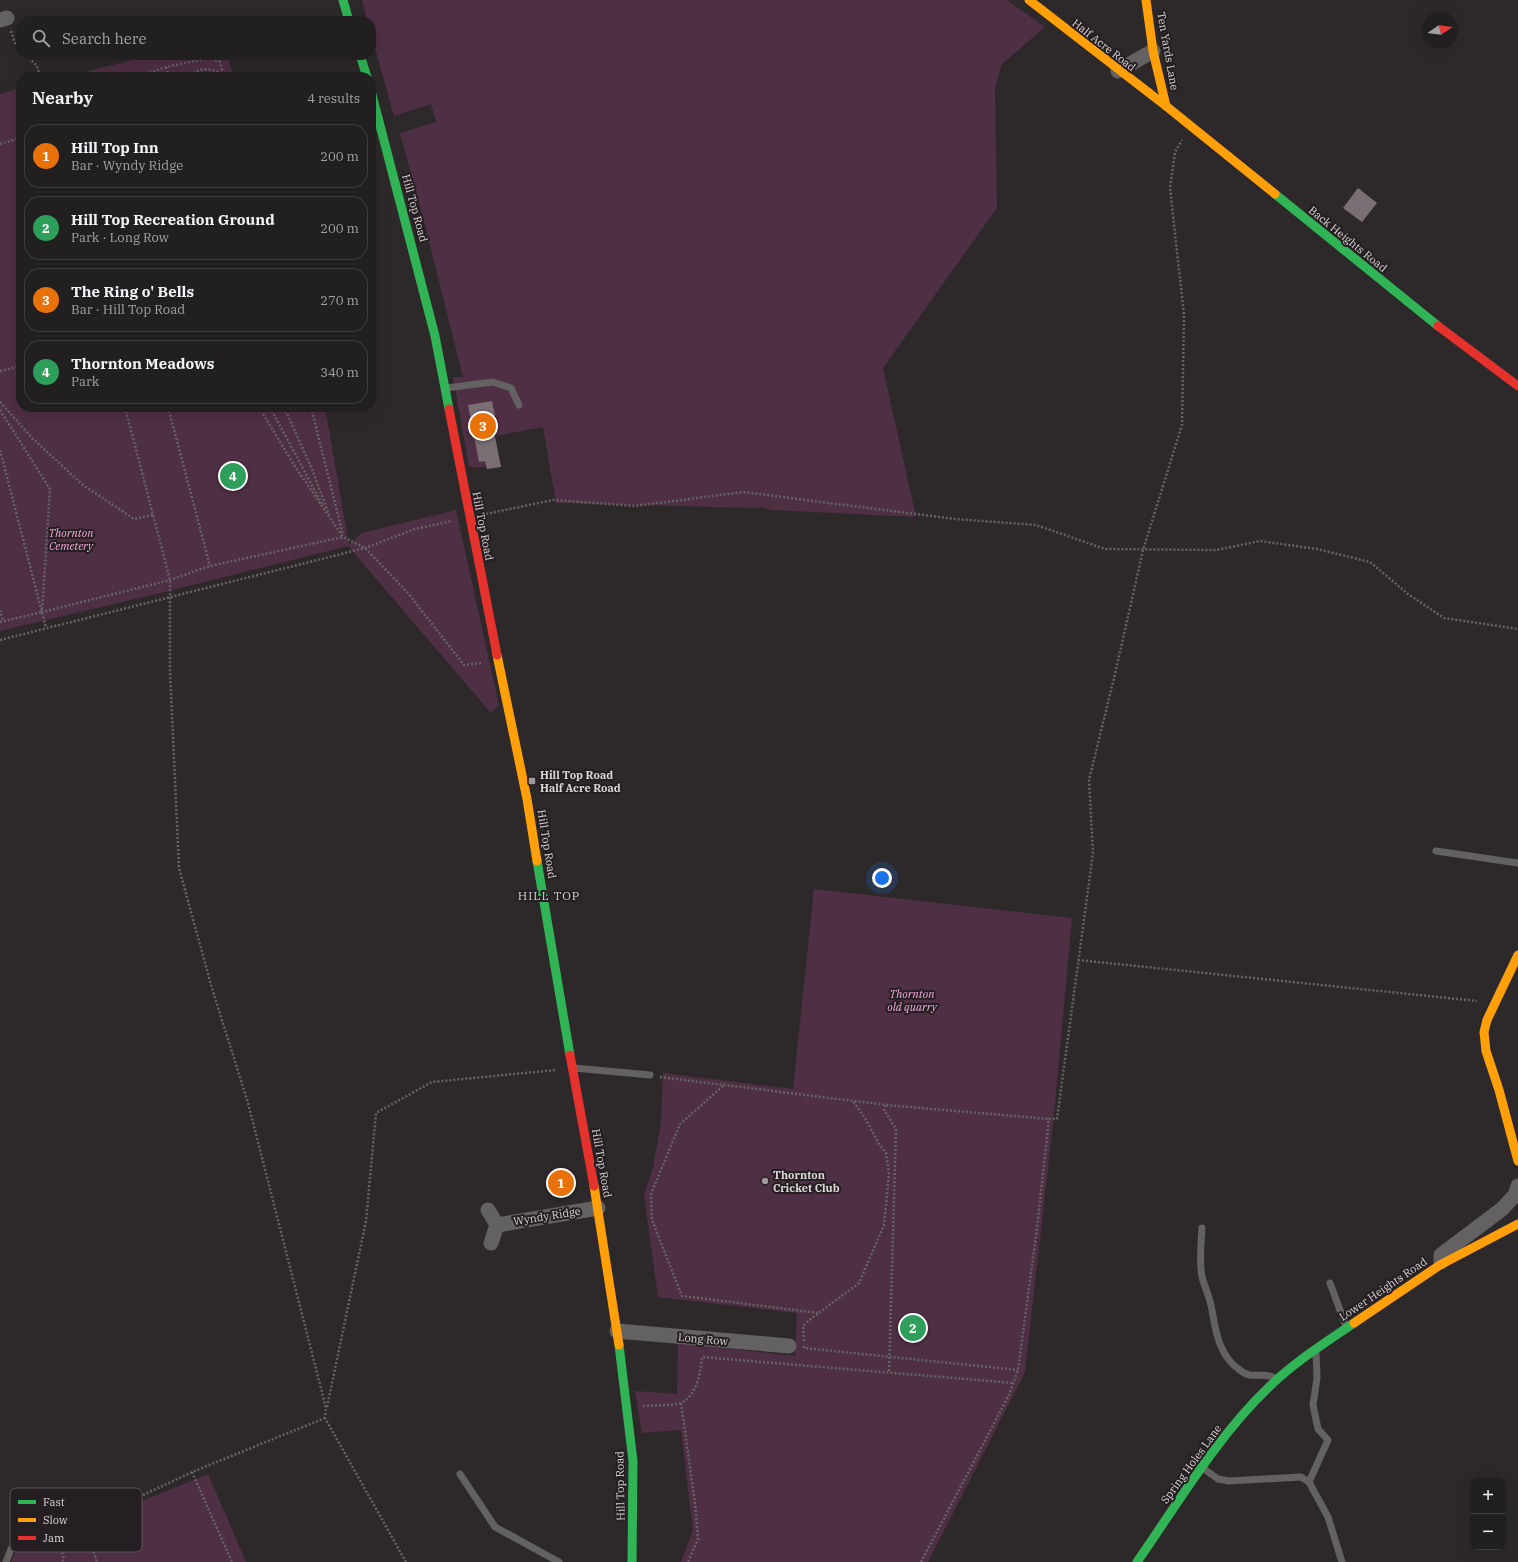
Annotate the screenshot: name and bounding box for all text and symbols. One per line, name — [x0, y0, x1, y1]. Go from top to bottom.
street label: Ten Yards Lane — [1154, 11, 1182, 91]
north arrow — [1422, 12, 1458, 48]
search box — [16, 16, 376, 60]
street label: Half Acre Road — [1069, 16, 1139, 74]
icon: search — [30, 27, 52, 49]
text: Search here — [62, 29, 147, 48]
text: Nearby — [32, 87, 93, 109]
text: 4 results — [307, 90, 360, 107]
text: Hill Top Inn — [71, 138, 159, 157]
text: 1 — [42, 148, 50, 165]
text: 200 m — [320, 148, 359, 165]
text: Bar · Wyndy Ridge — [71, 157, 183, 174]
street label: Hill Top Road — [399, 173, 431, 244]
street label: Back Heights Road — [1306, 203, 1390, 275]
text: Hill Top Recreation Ground — [71, 210, 275, 229]
text: 2 — [42, 220, 50, 237]
text: 200 m — [320, 220, 359, 237]
text: Park · Long Row — [71, 229, 169, 246]
text: The Ring o' Bells — [71, 282, 194, 301]
text: 3 — [42, 292, 50, 309]
text: 270 m — [320, 292, 359, 309]
text: Bar · Hill Top Road — [71, 301, 185, 318]
text: Thornton Meadows — [71, 354, 214, 373]
text: 4 — [42, 364, 50, 381]
text: 340 m — [320, 364, 359, 381]
text: Park — [71, 373, 99, 390]
pin: 3 — [470, 411, 496, 441]
pin: 4 — [220, 461, 246, 491]
street label: Hill Top Road — [469, 490, 497, 562]
park label: Thornton Cemetery — [49, 526, 94, 553]
place label: Hill Top Road Half Acre Road — [540, 768, 621, 795]
marker: Hill Top Road Half Acre Road — [527, 776, 537, 786]
street label: Hill Top Road — [535, 808, 559, 880]
your location — [872, 868, 892, 888]
district label: HILL TOP — [518, 888, 580, 903]
park label: Thornton old quarry — [887, 987, 938, 1014]
street label: Hill Top Road — [589, 1127, 615, 1199]
pin: 1 — [548, 1168, 574, 1198]
place label: Thornton Cricket Club — [773, 1168, 840, 1195]
marker: Thornton Cricket Club — [760, 1176, 770, 1186]
street label: Wyndy Ridge — [512, 1204, 582, 1228]
street label: Lower Heights Road — [1336, 1254, 1430, 1324]
pin: 2 — [900, 1313, 926, 1343]
street label: Long Row — [677, 1330, 729, 1348]
street label: Spring Holes Lane — [1158, 1422, 1224, 1506]
street label: Hill Top Road — [612, 1451, 628, 1521]
map controls — [1470, 1478, 1506, 1550]
button: + — [1470, 1478, 1506, 1514]
legend — [10, 1488, 142, 1552]
text: Fast — [43, 1495, 65, 1509]
text: Slow — [43, 1513, 68, 1527]
button: − — [1470, 1514, 1506, 1550]
text: Jam — [43, 1531, 65, 1545]

